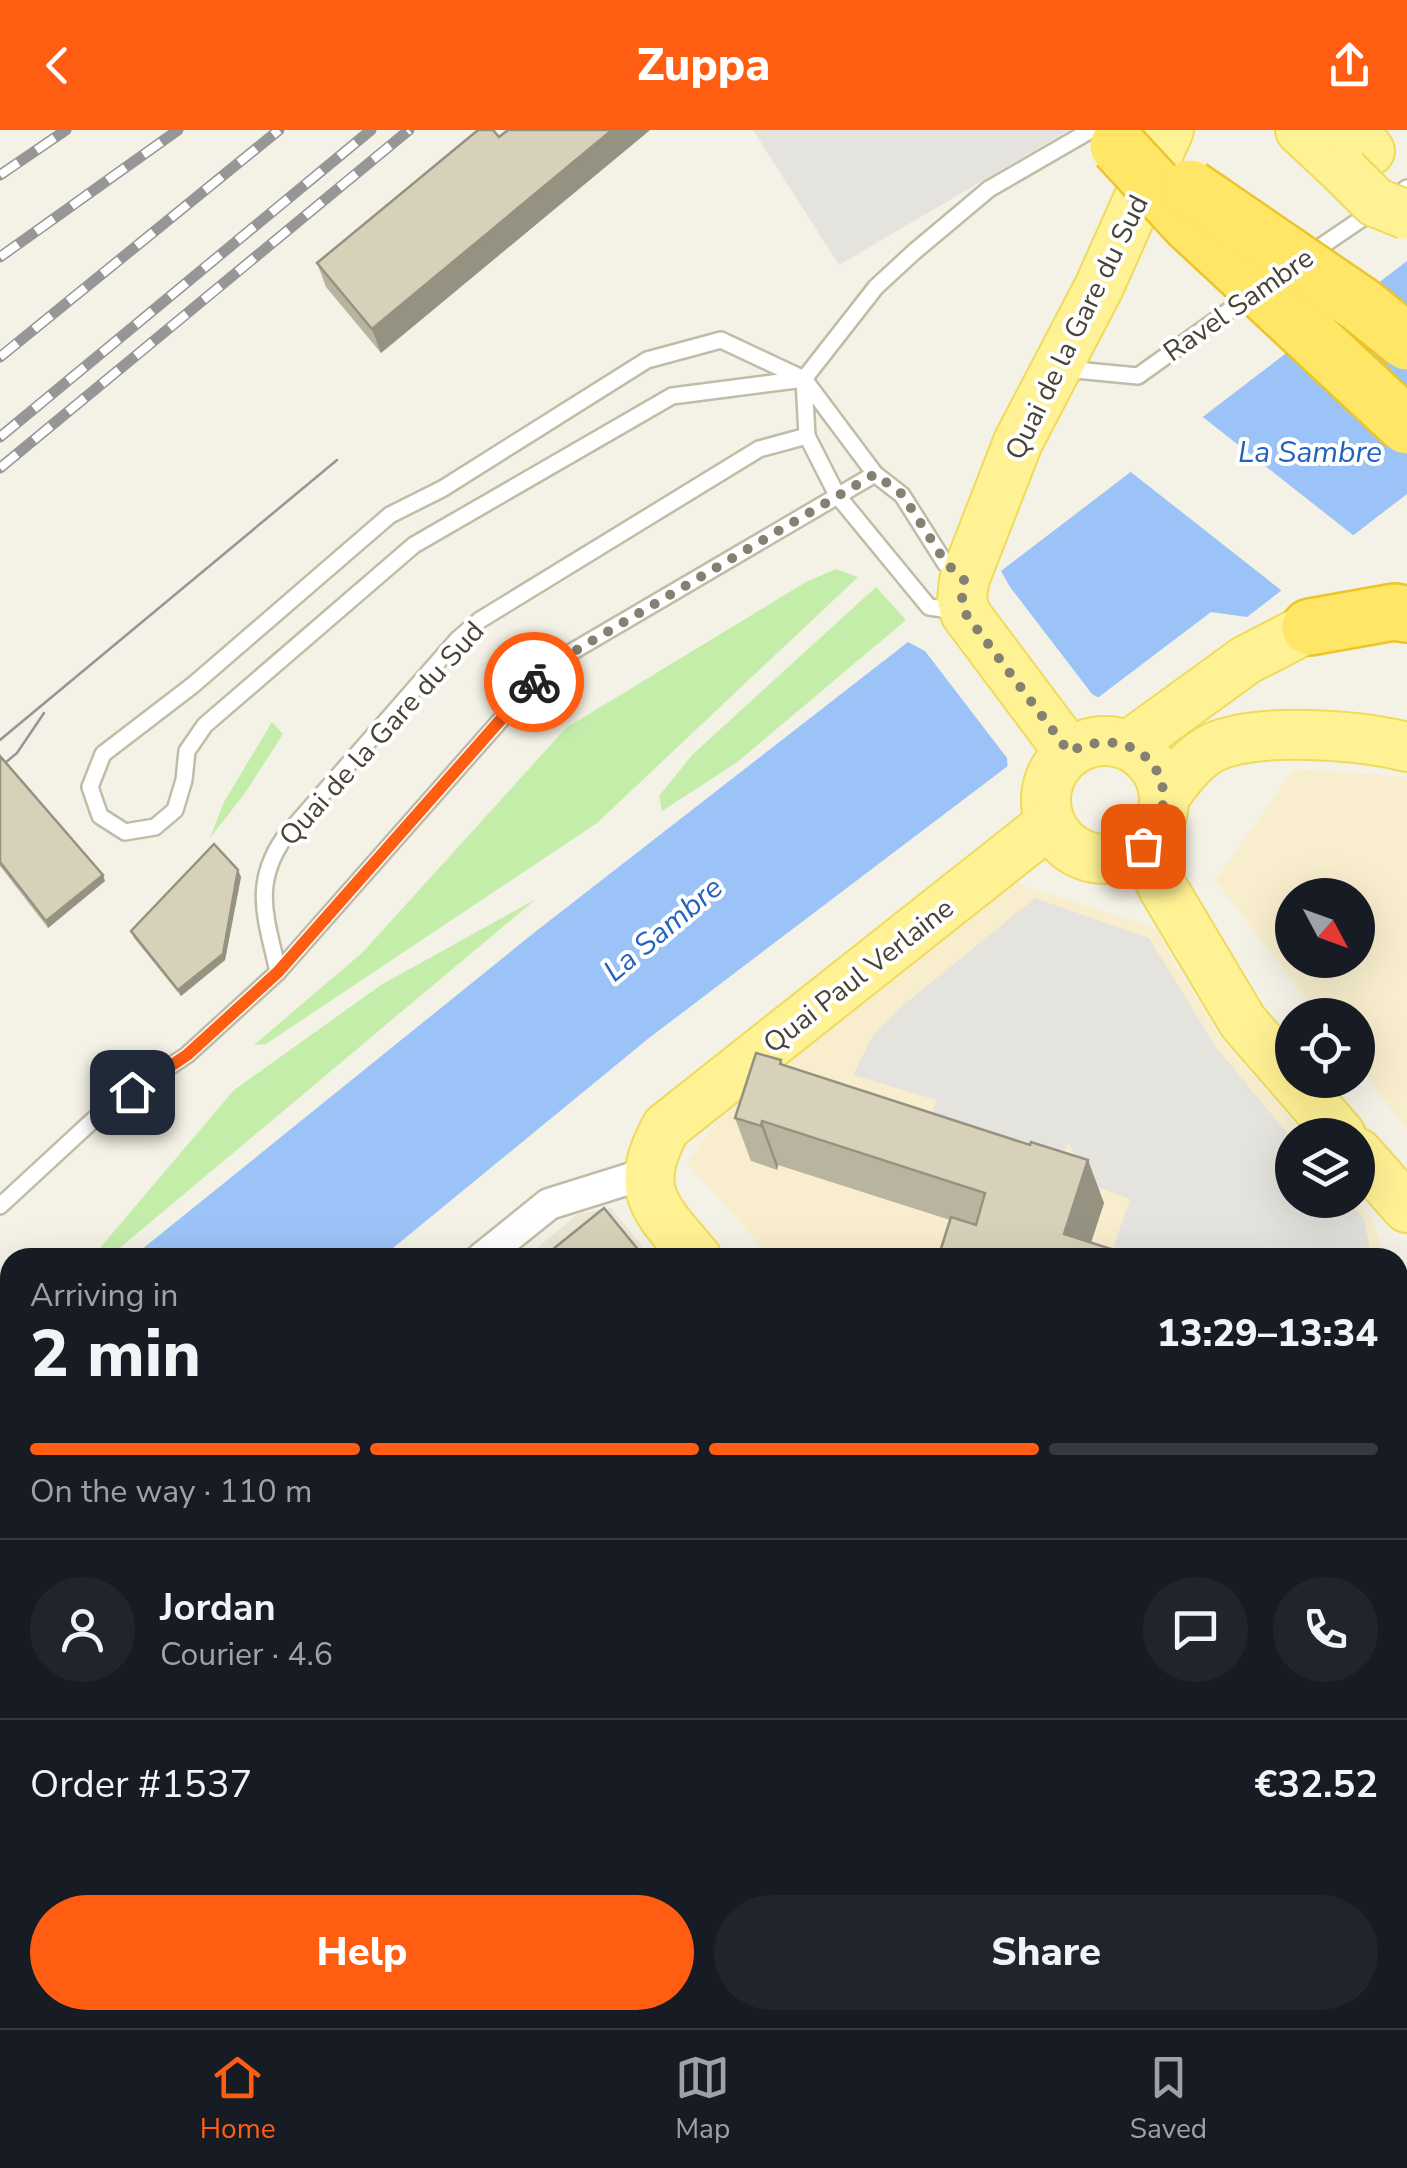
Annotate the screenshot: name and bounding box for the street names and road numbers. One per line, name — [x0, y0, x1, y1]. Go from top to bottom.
street label: Quai de la Gare du Sud — [996, 189, 1158, 466]
street label: Ravel Sambre — [1156, 239, 1321, 371]
street label: Quai de la Gare du Sud — [271, 613, 493, 854]
street label: Quai Paul Verlaine — [756, 889, 962, 1062]

